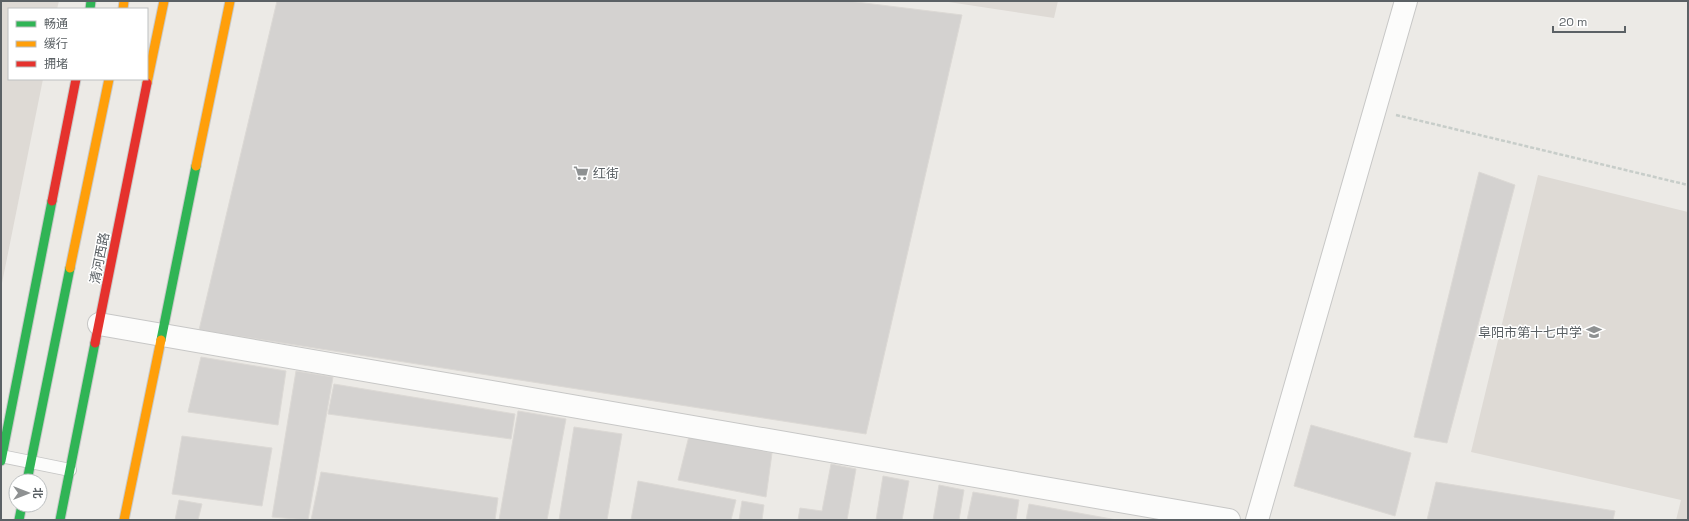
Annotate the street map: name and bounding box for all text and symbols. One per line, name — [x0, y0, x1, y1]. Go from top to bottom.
legend — [8, 8, 148, 80]
scale bar — [1553, 8, 1625, 34]
text: 20 m — [1559, 14, 1587, 30]
text: 畅通 — [44, 16, 68, 32]
text: 缓行 — [44, 36, 68, 52]
text: 拥堵 — [44, 56, 68, 72]
supermarket icon: 红街 — [572, 164, 590, 182]
place label: 红街 — [593, 165, 619, 182]
street label: 清河西路 — [86, 231, 113, 285]
school or university icon: 阜阳市第十七中学 — [1585, 323, 1603, 341]
place label: 阜阳市第十七中学 — [1478, 324, 1582, 341]
north arrow — [8, 473, 48, 513]
text: 北 — [31, 488, 45, 499]

